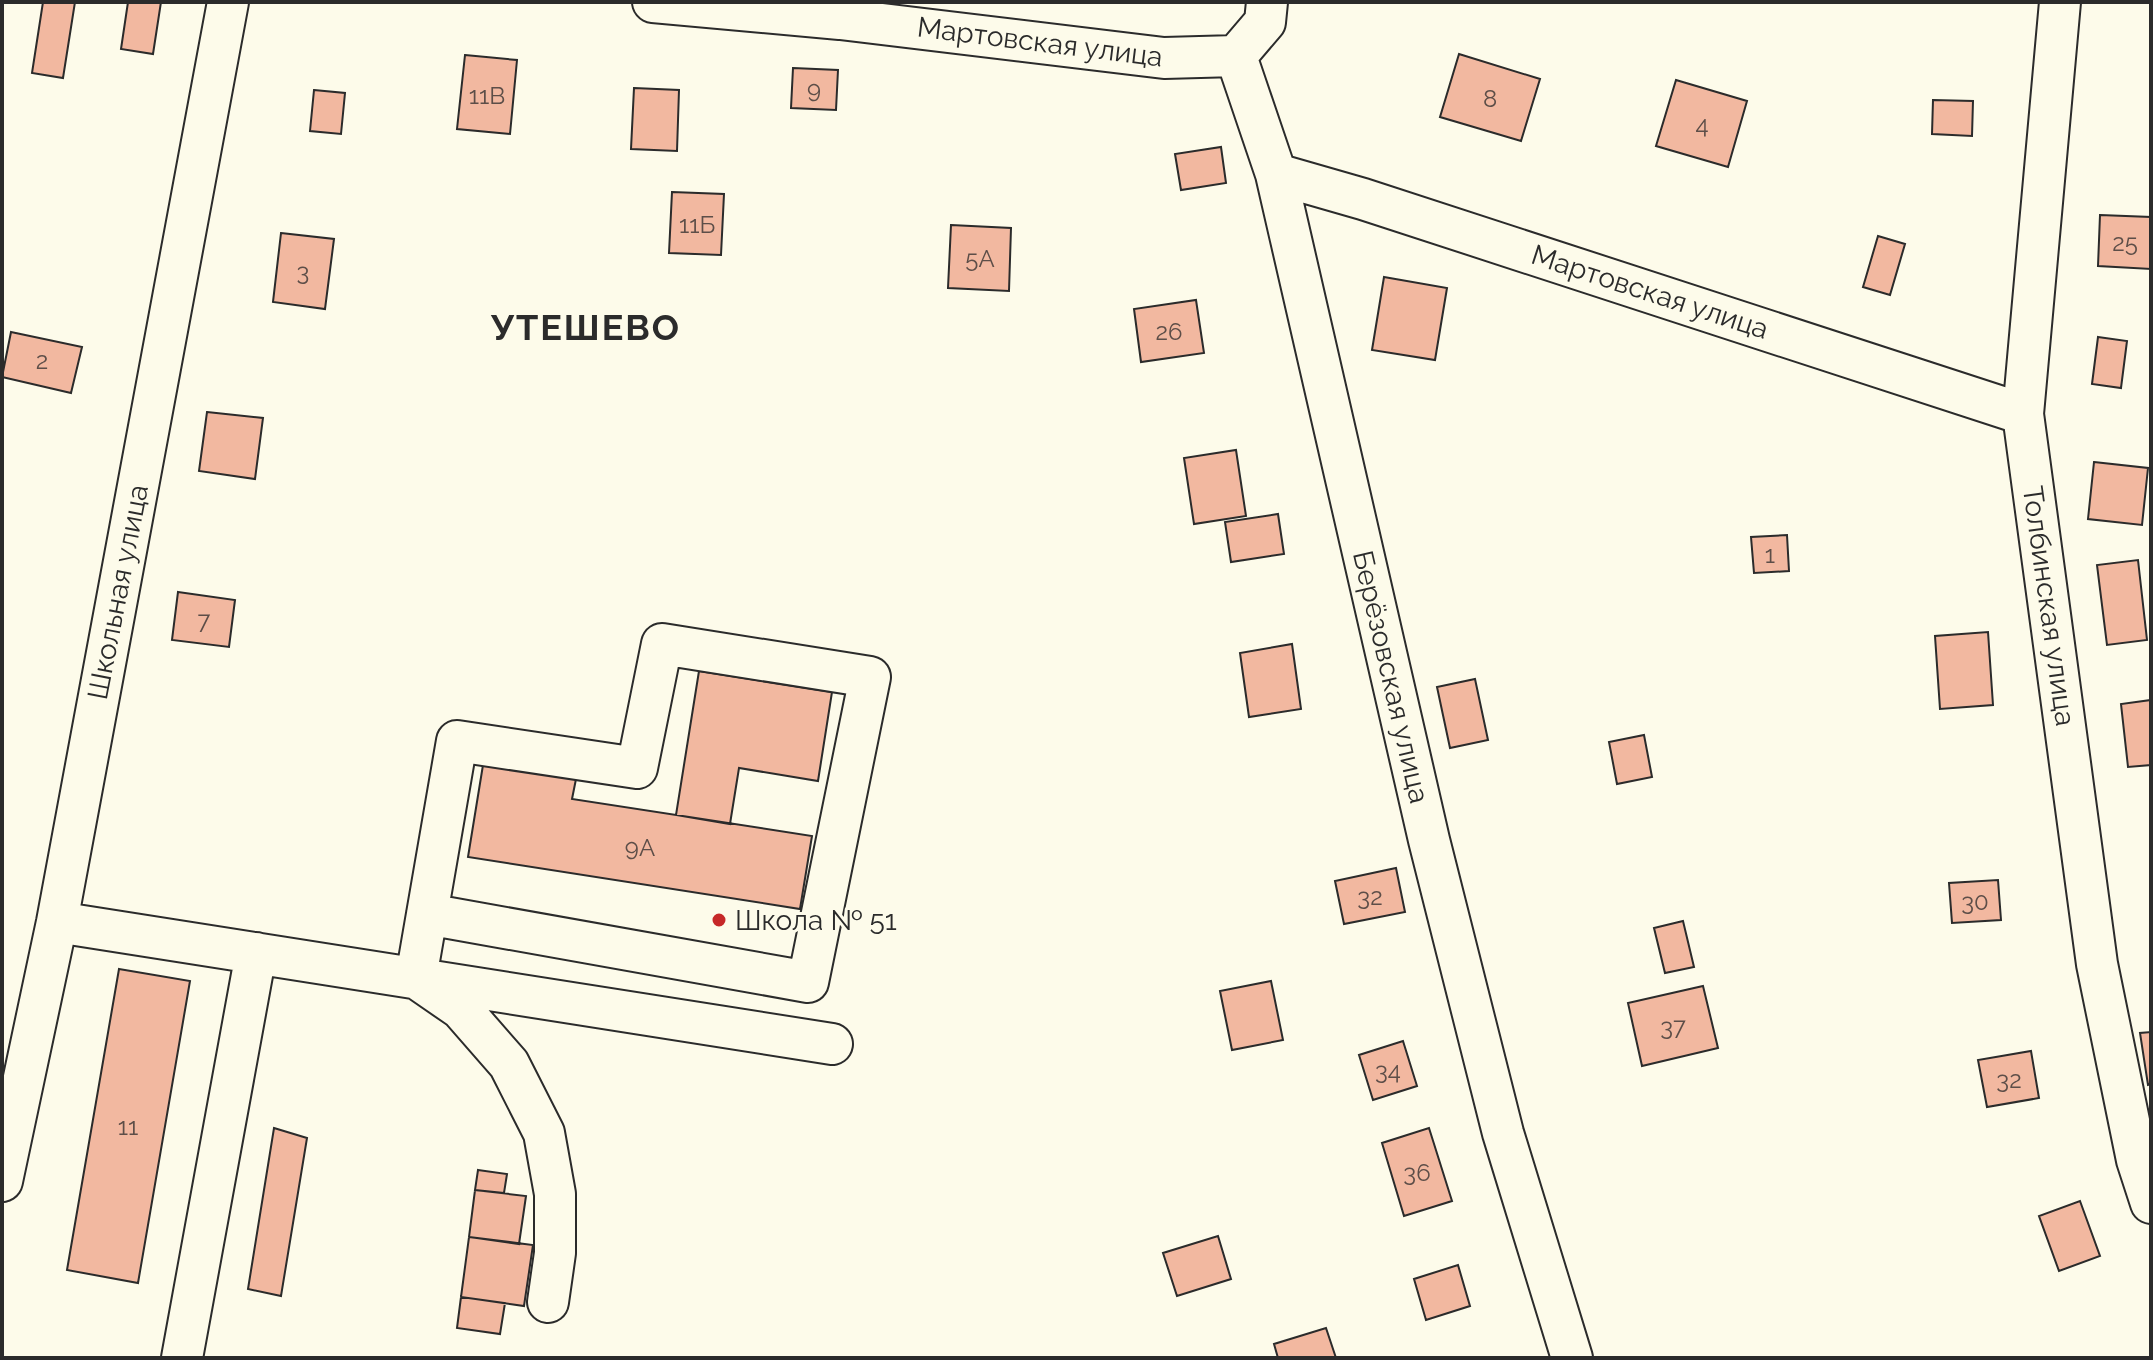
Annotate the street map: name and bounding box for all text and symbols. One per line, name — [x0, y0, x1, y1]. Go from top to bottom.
street label: Мартовская улица — [915, 11, 1165, 73]
house number: 9 — [807, 75, 821, 104]
house number: 11В — [469, 81, 505, 110]
house number: 8 — [1483, 84, 1497, 113]
house number: 4 — [1695, 110, 1709, 139]
house number: 11Б — [679, 210, 715, 239]
house number: 25 — [2112, 228, 2138, 257]
street label: Мартовская улица — [1527, 238, 1773, 346]
house number: 5А — [965, 244, 995, 273]
house number: 3 — [297, 257, 309, 286]
district label: УТЕШЕВО — [490, 306, 681, 348]
house number: 26 — [1156, 317, 1182, 346]
house number: 2 — [36, 346, 48, 375]
street label: Школьная улица — [81, 482, 155, 702]
street label: Толбинская улица — [2016, 484, 2082, 728]
house number: 1 — [1765, 540, 1775, 569]
street label: Берёзовская улица — [1346, 548, 1436, 806]
house number: 7 — [198, 606, 211, 635]
house number: 9А — [625, 833, 655, 862]
house number: 32 — [1357, 882, 1383, 911]
house number: 30 — [1961, 887, 1989, 916]
place label: Школа № 51 — [735, 904, 897, 937]
marker: Школа № 51 — [710, 911, 728, 929]
house number: 37 — [1660, 1012, 1686, 1041]
house number: 34 — [1375, 1056, 1401, 1085]
house number: 32 — [1996, 1065, 2022, 1094]
house number: 11 — [118, 1112, 138, 1141]
house number: 36 — [1403, 1158, 1431, 1187]

